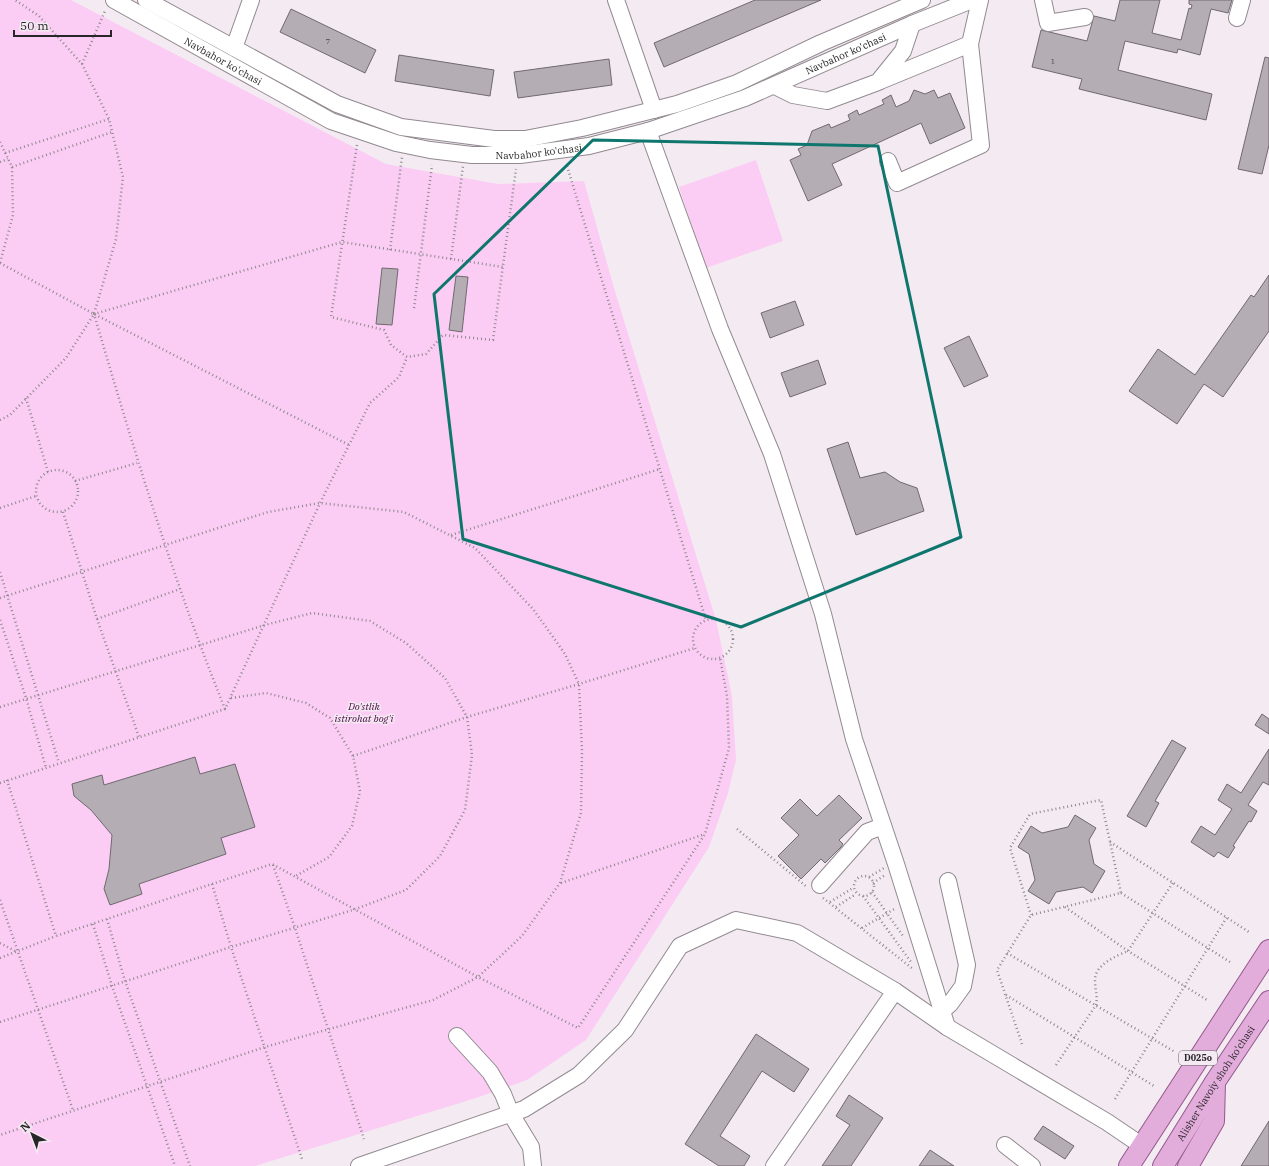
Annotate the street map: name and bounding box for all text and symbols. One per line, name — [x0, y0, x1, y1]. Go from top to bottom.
scale bar — [14, 12, 111, 38]
text: 50 m — [20, 18, 49, 33]
street label: Navbahor ko'chasi — [803, 30, 888, 77]
street label: Navbahor ko'chasi — [182, 34, 264, 88]
house number: 7 — [326, 36, 331, 46]
house number: 1 — [1051, 56, 1056, 66]
street label: Navbahor ko'chasi — [495, 141, 583, 162]
park label: Do'stlik istirohat bog'i — [335, 700, 393, 725]
street label: Alisher Navoiy shoh ko'chasi — [1174, 1023, 1258, 1144]
road number: D025o — [1179, 1051, 1217, 1065]
north arrow — [12, 1114, 52, 1154]
text: N — [17, 1118, 33, 1135]

